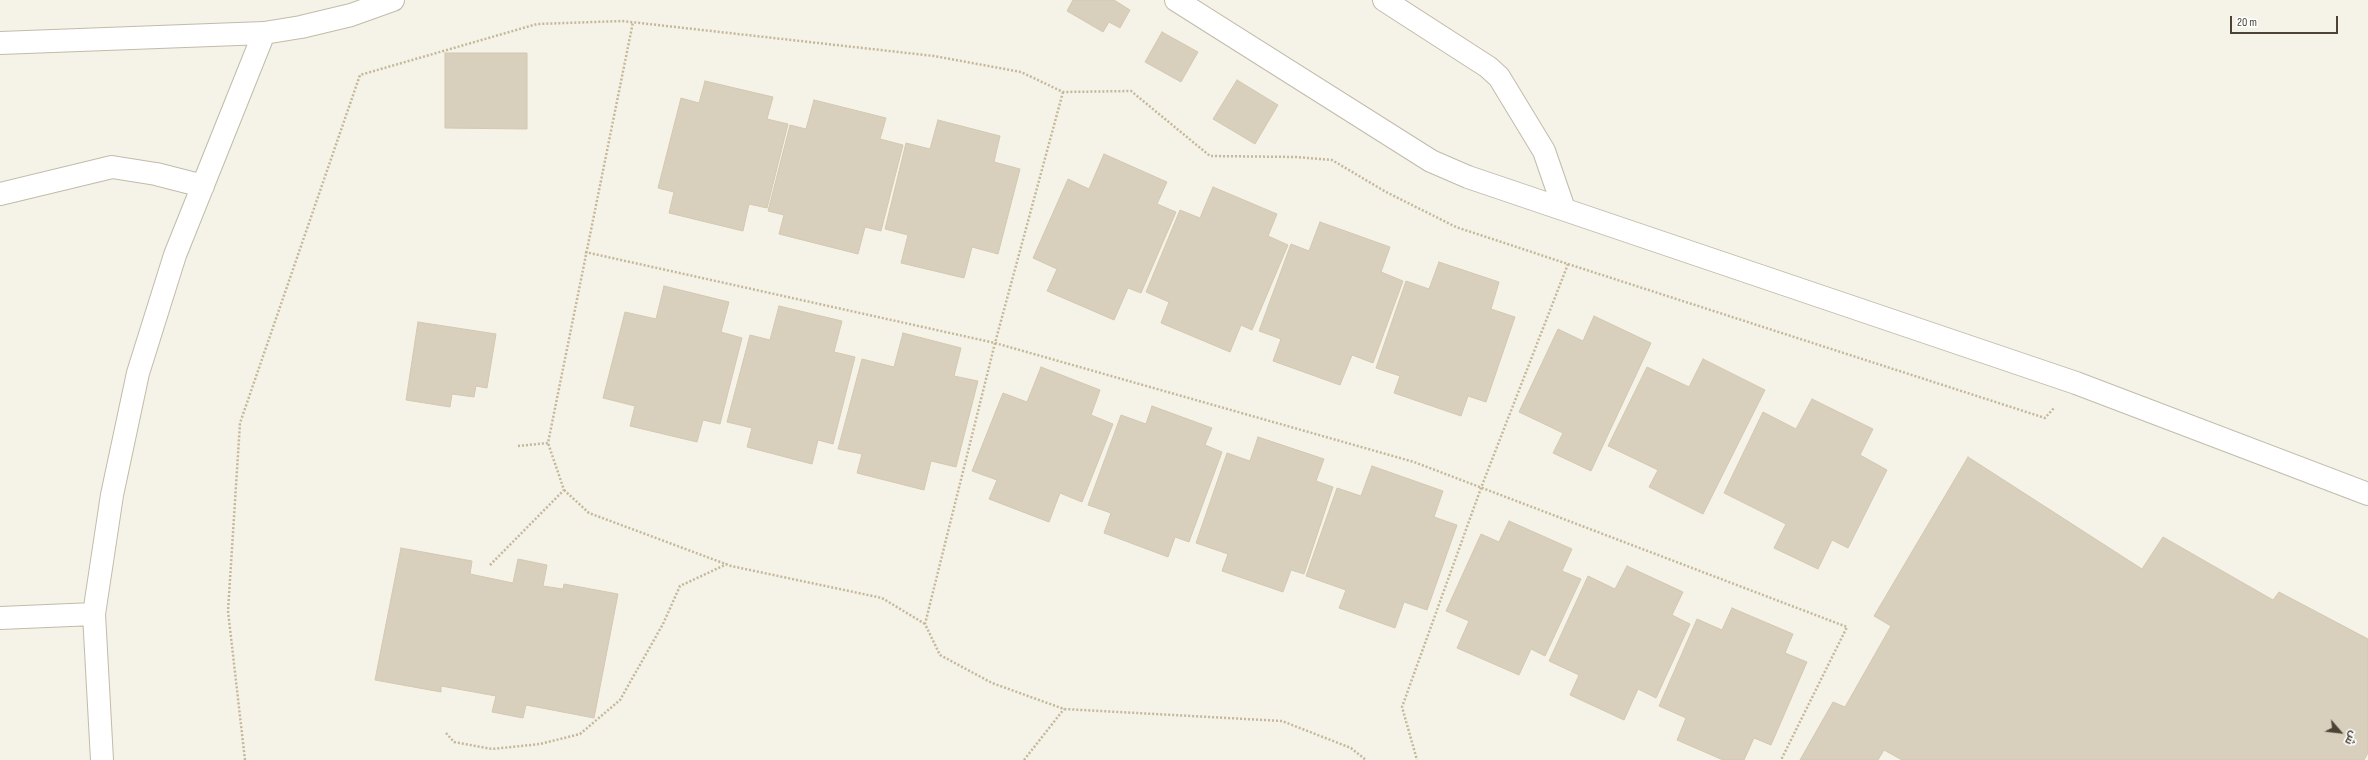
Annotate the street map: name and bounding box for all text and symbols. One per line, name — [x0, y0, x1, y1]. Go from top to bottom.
scale bar — [2232, 8, 2340, 34]
text: 20 m — [2237, 15, 2257, 30]
north arrow — [2320, 712, 2360, 752]
text: ش — [2342, 729, 2360, 747]

